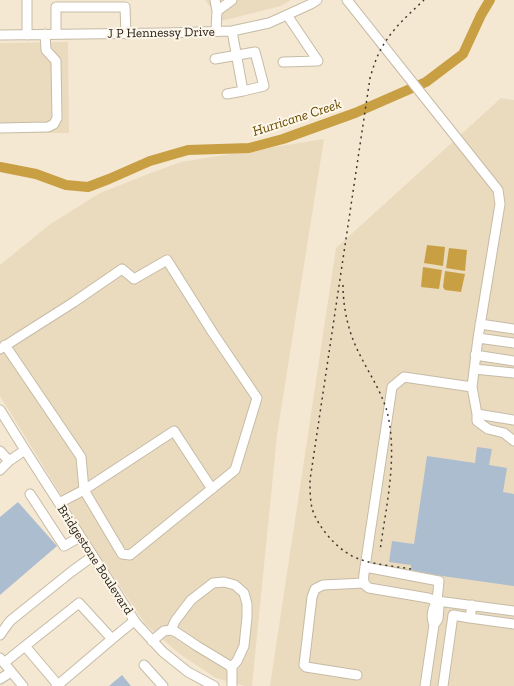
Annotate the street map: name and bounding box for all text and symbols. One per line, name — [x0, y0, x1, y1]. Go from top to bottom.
street label: J P Hennessy Drive — [107, 24, 215, 42]
water label: Hurricane Creek — [251, 96, 343, 140]
street label: Bridgestone Boulevard — [54, 502, 136, 618]

